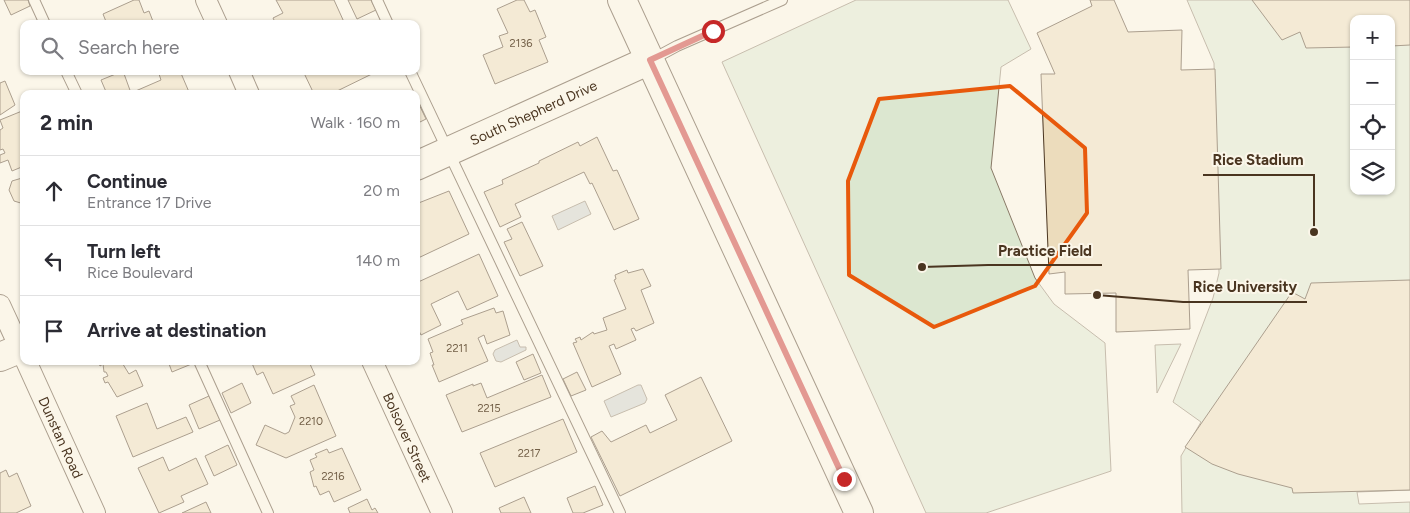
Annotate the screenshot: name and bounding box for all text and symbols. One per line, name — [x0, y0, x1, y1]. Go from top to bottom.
map controls — [1350, 15, 1395, 195]
button: + — [1350, 15, 1395, 60]
search box — [20, 20, 420, 75]
route start — [702, 20, 725, 43]
icon: search — [38, 34, 66, 62]
text: Search here — [78, 36, 180, 59]
house number: 2136 — [510, 37, 532, 50]
button: − — [1350, 60, 1395, 105]
street label: South Shepherd Drive — [467, 76, 600, 149]
button: locate — [1350, 105, 1395, 150]
text: 2 min — [40, 110, 93, 135]
text: Walk · 160 m — [310, 113, 400, 132]
callout: Rice Stadium — [1203, 145, 1314, 175]
button: layers — [1350, 150, 1395, 195]
text: Rice Stadium — [1212, 151, 1304, 169]
text: Continue — [87, 170, 167, 193]
icon: ahead — [40, 177, 68, 205]
text: 20 m — [363, 181, 400, 200]
text: Entrance 17 Drive — [87, 193, 211, 212]
callout: Practice Field — [988, 235, 1102, 265]
text: Turn left — [87, 240, 161, 263]
text: Practice Field — [998, 242, 1092, 260]
icon: left — [40, 247, 68, 275]
text: 140 m — [356, 251, 400, 270]
text: Rice Boulevard — [87, 263, 193, 282]
callout: Rice University — [1183, 272, 1307, 302]
text: Rice University — [1193, 278, 1298, 296]
icon: arrive — [40, 317, 68, 345]
text: Arrive at destination — [87, 319, 266, 342]
house number: 2211 — [446, 342, 468, 355]
street label: Bolsover Street — [379, 390, 435, 485]
street label: Dunstan Road — [35, 394, 87, 481]
house number: 2215 — [477, 402, 501, 415]
house number: 2210 — [299, 415, 323, 428]
house number: 2217 — [518, 447, 540, 460]
route end — [833, 468, 856, 491]
house number: 2216 — [321, 470, 345, 483]

